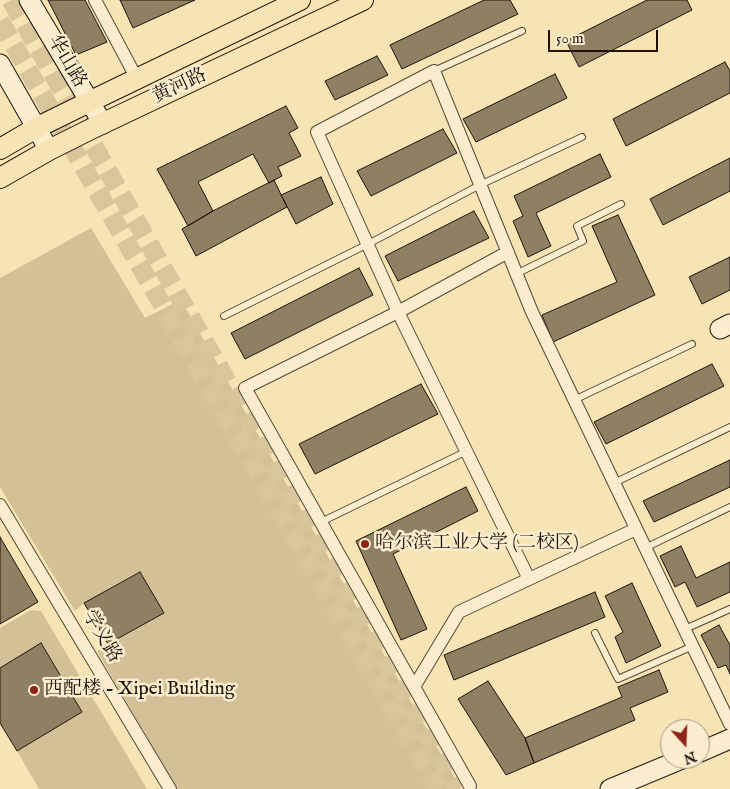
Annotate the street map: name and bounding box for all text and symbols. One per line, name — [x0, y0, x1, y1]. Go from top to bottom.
scale bar — [550, 20, 660, 52]
text: 50 m — [556, 29, 584, 48]
street label: 华山路 — [42, 32, 90, 92]
street label: 黄河路 — [149, 65, 211, 109]
place label: 哈尔滨工业大学 (二校区) — [375, 533, 579, 555]
marker: 哈尔滨工业大学 (二校区) — [359, 538, 371, 550]
street label: 学义路 — [77, 607, 125, 667]
place label: 西配楼 - Xipei Building — [44, 679, 235, 701]
marker: 西配楼 - Xipei Building — [28, 684, 40, 696]
north arrow — [660, 719, 710, 769]
text: N — [681, 747, 699, 768]

